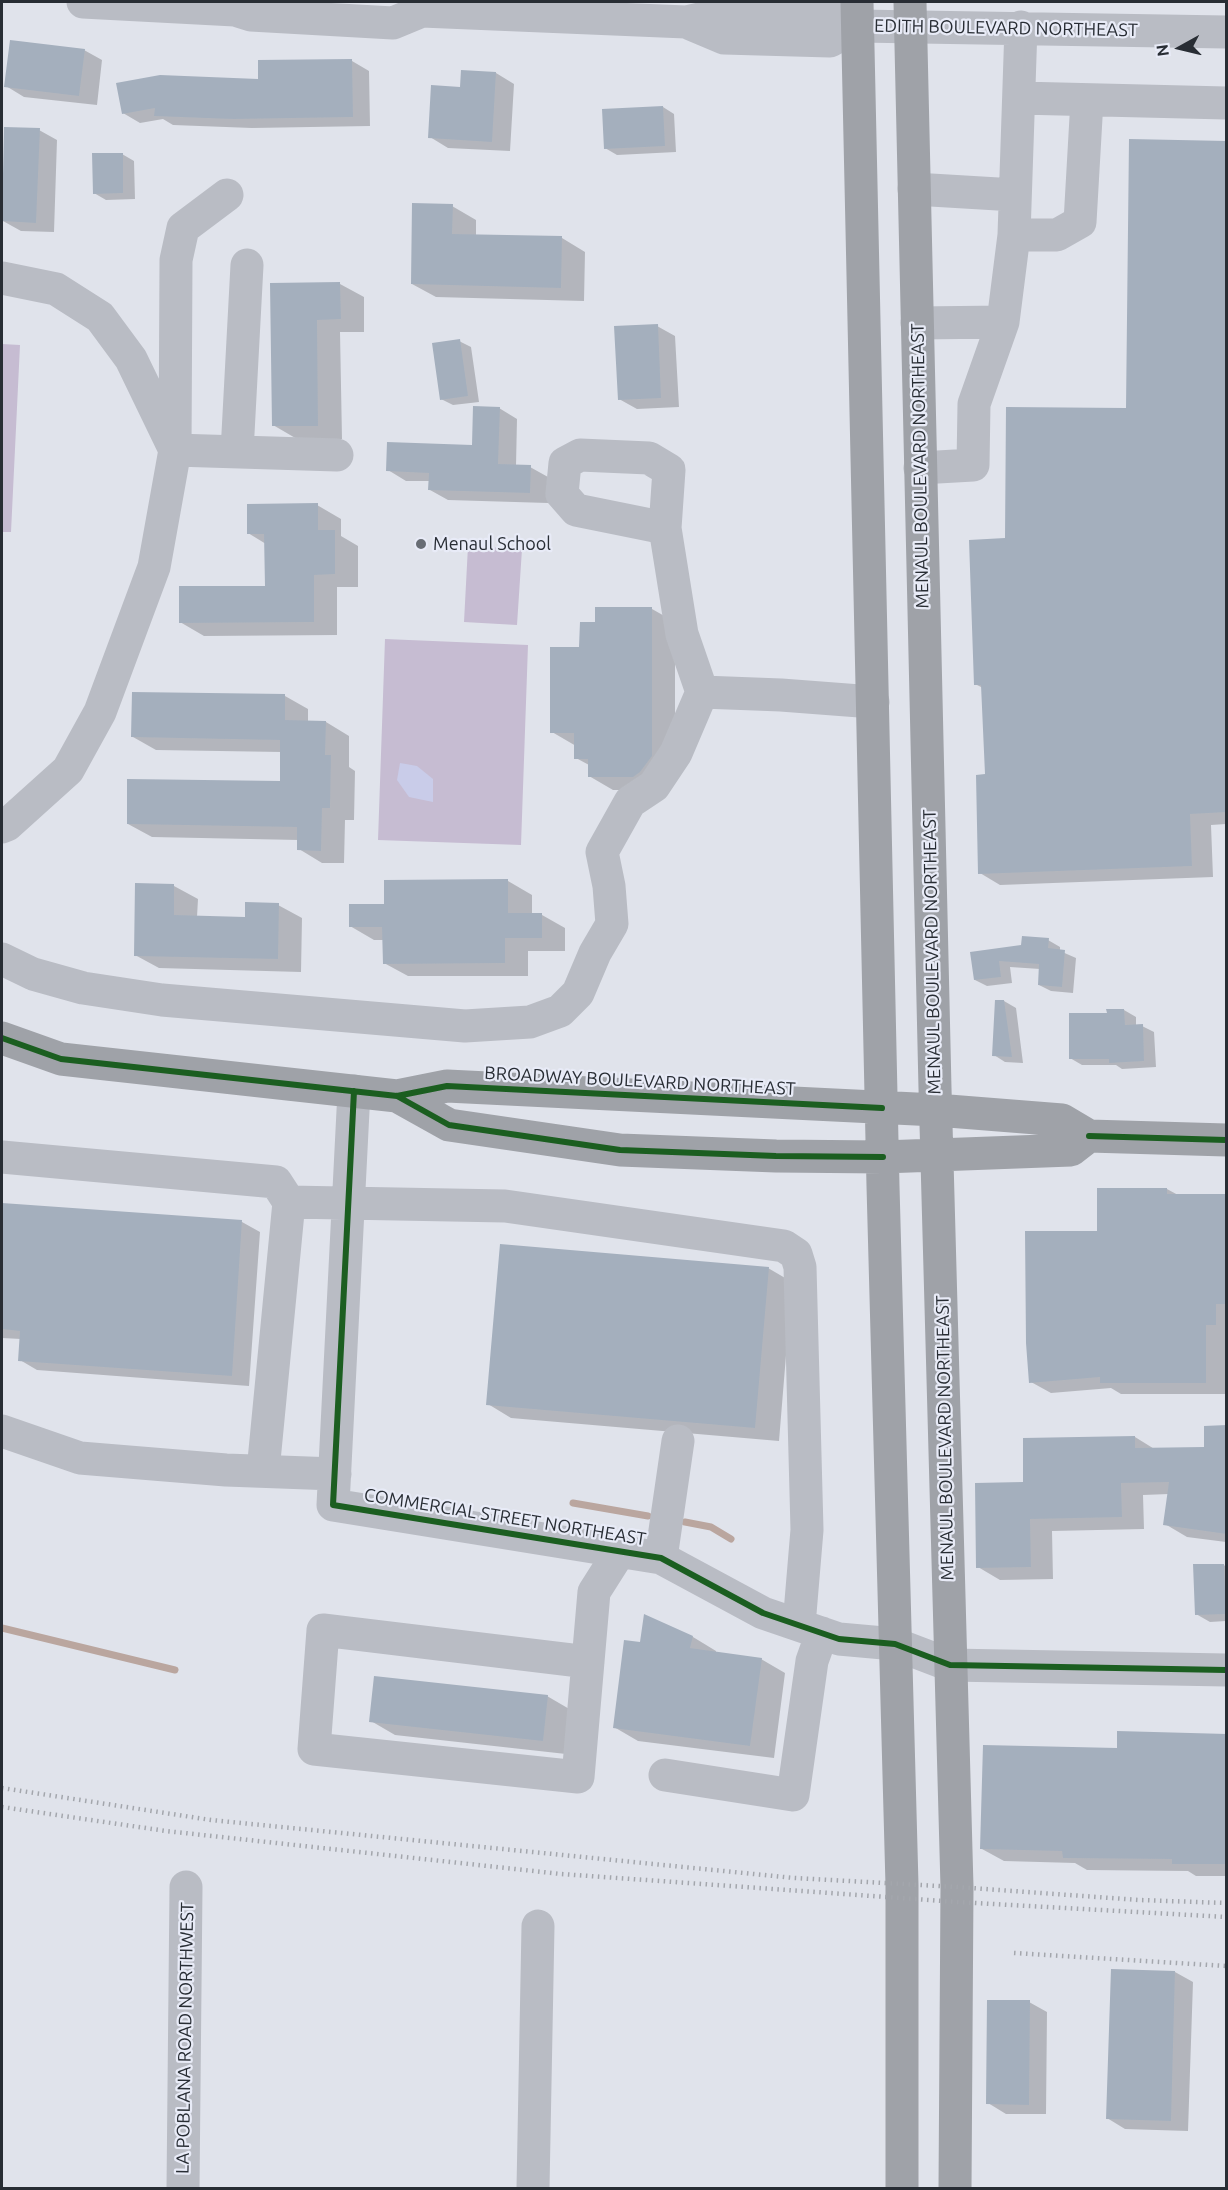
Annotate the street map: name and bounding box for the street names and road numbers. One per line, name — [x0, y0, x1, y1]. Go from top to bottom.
street label: EDITH BOULEVARD NORTHEAST — [874, 15, 1138, 41]
street label: MENAUL BOULEVARD NORTHEAST — [907, 323, 933, 609]
street label: MENAUL BOULEVARD NORTHEAST — [919, 809, 945, 1095]
street label: BROADWAY BOULEVARD NORTHEAST — [484, 1062, 796, 1100]
street label: MENAUL BOULEVARD NORTHEAST — [932, 1295, 958, 1581]
street label: COMMERCIAL STREET NORTHEAST — [362, 1484, 648, 1550]
street label: LA POBLANA ROAD NORTHWEST — [172, 1902, 198, 2174]

